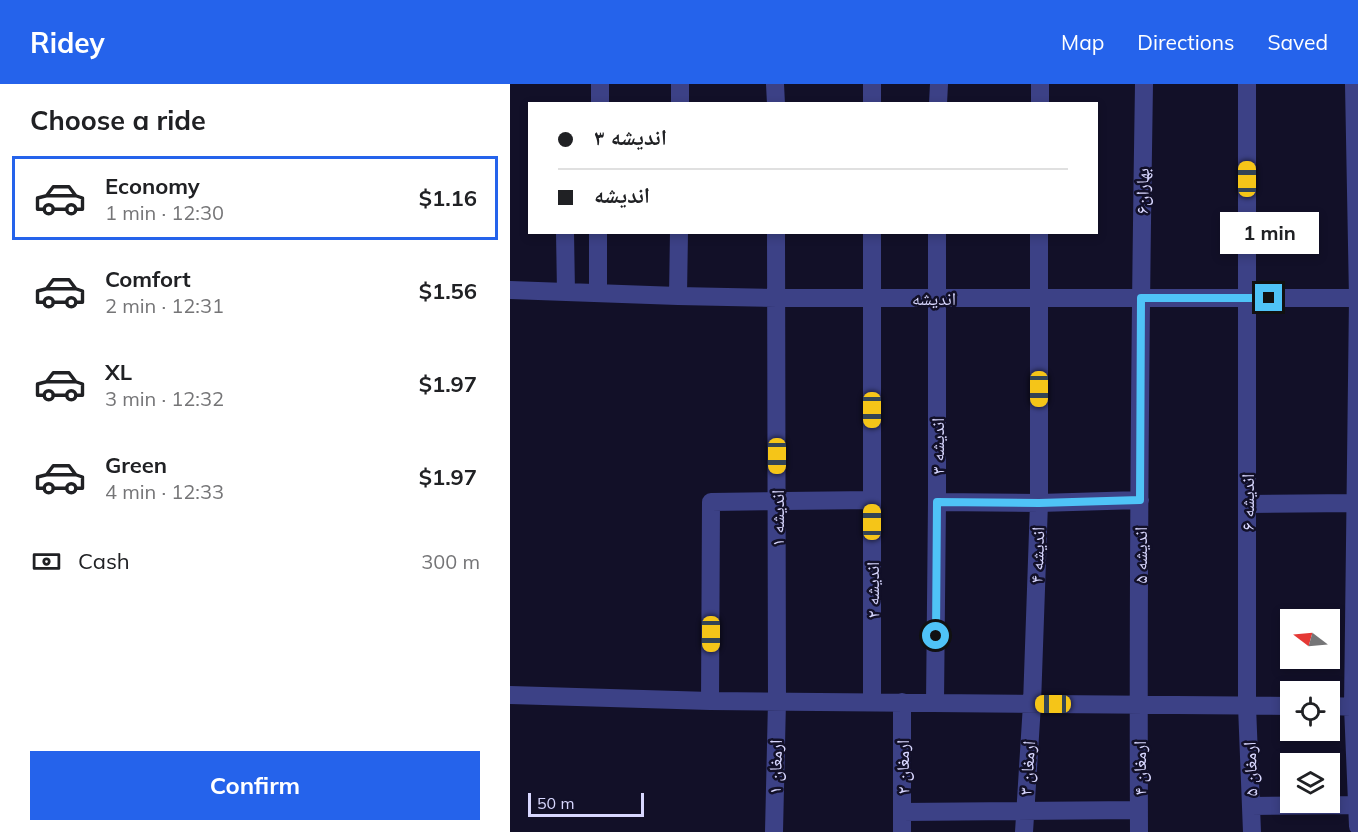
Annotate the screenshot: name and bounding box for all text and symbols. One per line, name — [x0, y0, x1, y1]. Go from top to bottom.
text: Ridey — [30, 25, 105, 60]
text: Map — [1061, 29, 1104, 55]
text: Directions — [1137, 29, 1234, 55]
text: Saved — [1267, 29, 1328, 55]
text: Choose a ride — [30, 103, 206, 137]
text: اندیشه ۳ — [594, 123, 667, 151]
car — [1238, 161, 1256, 197]
street label: بهاران۶ — [1130, 168, 1154, 214]
icon: car — [33, 171, 87, 225]
text: Economy — [105, 172, 200, 200]
text: اندیشه — [594, 181, 650, 209]
text: $1.16 — [419, 184, 477, 212]
text: 1 min · 12:30 — [105, 200, 224, 225]
callout: 1 min — [1220, 211, 1318, 253]
text: 1 min — [1243, 220, 1296, 245]
icon: car — [33, 264, 87, 318]
text: Comfort — [105, 265, 191, 293]
text: $1.56 — [419, 277, 477, 305]
route end — [1255, 284, 1282, 311]
street label: اندیشه — [912, 287, 956, 310]
text: 2 min · 12:31 — [105, 293, 224, 318]
icon: car — [33, 357, 87, 411]
text: XL — [105, 358, 132, 386]
text: $1.97 — [419, 370, 477, 398]
car — [1030, 371, 1048, 407]
text: 3 min · 12:32 — [105, 386, 224, 411]
car — [863, 392, 881, 428]
street label: اندیشه ۳ — [926, 418, 949, 474]
car — [768, 438, 786, 474]
icon: car — [33, 450, 87, 504]
text: Green — [105, 451, 167, 479]
text: $1.97 — [419, 463, 477, 491]
street label: اندیشه ۶ — [1236, 474, 1259, 530]
text: 4 min · 12:33 — [105, 479, 224, 504]
street label: اندیشه ۱ — [766, 490, 789, 546]
car — [863, 504, 881, 540]
street label: اندیشه ۴ — [1025, 526, 1049, 584]
street label: اندیشه ۵ — [1129, 527, 1152, 583]
icon: cash — [30, 545, 63, 578]
text: Cash — [78, 547, 130, 575]
text: 300 m — [421, 549, 480, 574]
street label: اندیشه ۲ — [861, 562, 884, 618]
north arrow — [1280, 609, 1340, 669]
map controls — [1280, 609, 1340, 813]
car — [702, 616, 720, 652]
route start — [922, 622, 949, 649]
button: locate — [1280, 681, 1340, 741]
car — [1035, 695, 1071, 713]
street label: ارمغان ۱ — [763, 739, 787, 795]
street label: ارمغان ۲ — [891, 740, 914, 794]
street label: ارمغان ۳ — [1014, 740, 1040, 796]
street label: ارمغان ۴ — [1128, 741, 1151, 795]
street label: ارمغان ۵ — [1238, 741, 1262, 797]
button: Confirm — [30, 751, 480, 820]
button: layers — [1280, 753, 1340, 813]
scale bar — [528, 790, 644, 818]
text: 50 m — [537, 793, 574, 813]

